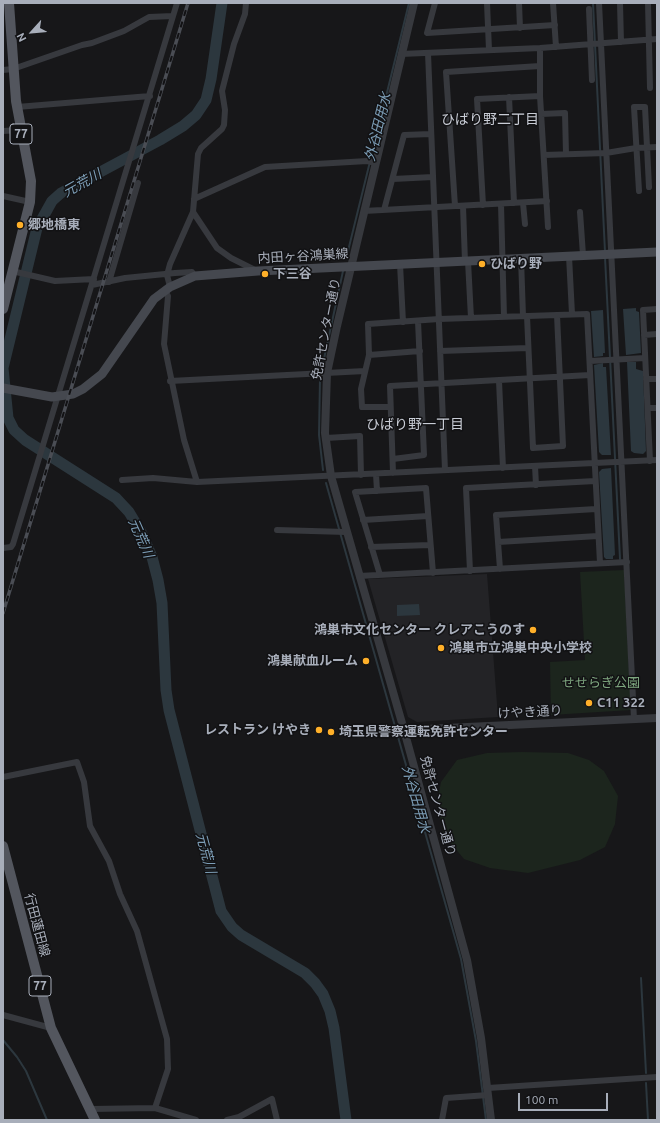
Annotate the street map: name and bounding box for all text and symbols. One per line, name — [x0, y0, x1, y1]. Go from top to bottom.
north arrow — [12, 12, 52, 52]
text: N — [14, 31, 29, 44]
water label: 外谷田用水 — [361, 91, 395, 163]
district label: ひばり野二丁目 — [441, 111, 539, 127]
road number: 77 — [10, 124, 32, 144]
water label: 元荒川 — [60, 165, 104, 201]
place label: 郷地橋東 — [28, 217, 80, 233]
marker: 郷地橋東 — [15, 220, 25, 230]
street label: 内田ヶ谷鴻巣線 — [257, 246, 349, 266]
place label: ひばり野 — [490, 256, 542, 272]
marker: ひばり野 — [477, 259, 487, 269]
place label: 下三谷 — [273, 266, 312, 282]
marker: 下三谷 — [260, 269, 270, 279]
street label: 免許センター通り — [308, 276, 344, 382]
district label: ひばり野一丁目 — [366, 416, 464, 432]
water label: 元荒川 — [125, 515, 157, 561]
place label: 鴻巣市文化センター クレアこうのす — [314, 622, 525, 638]
marker: 鴻巣市文化センター クレアこうのす — [528, 625, 538, 635]
place label: 鴻巣市立鴻巣中央小学校 — [449, 640, 592, 656]
marker: 鴻巣市立鴻巣中央小学校 — [436, 643, 446, 653]
place label: 鴻巣献血ルーム — [267, 653, 358, 669]
marker: 鴻巣献血ルーム — [361, 656, 371, 666]
park label: せせらぎ公園 — [562, 675, 640, 691]
place label: C11 322 — [597, 695, 645, 711]
marker: C11 322 — [584, 698, 594, 708]
street label: けやき通り — [497, 703, 563, 721]
place label: レストラン けやき — [204, 722, 311, 738]
place label: 埼玉県警察運転免許センター — [339, 724, 508, 740]
marker: レストラン けやき — [314, 725, 324, 735]
marker: 埼玉県警察運転免許センター — [326, 727, 336, 737]
street label: 免許センター通り — [417, 754, 459, 858]
water label: 外谷田用水 — [398, 763, 434, 835]
water label: 元荒川 — [192, 831, 220, 875]
street label: 行田蓮田線 — [21, 892, 53, 958]
road number: 77 — [29, 976, 51, 996]
scale bar — [520, 1085, 610, 1111]
text: 100 m — [525, 1093, 558, 1106]

